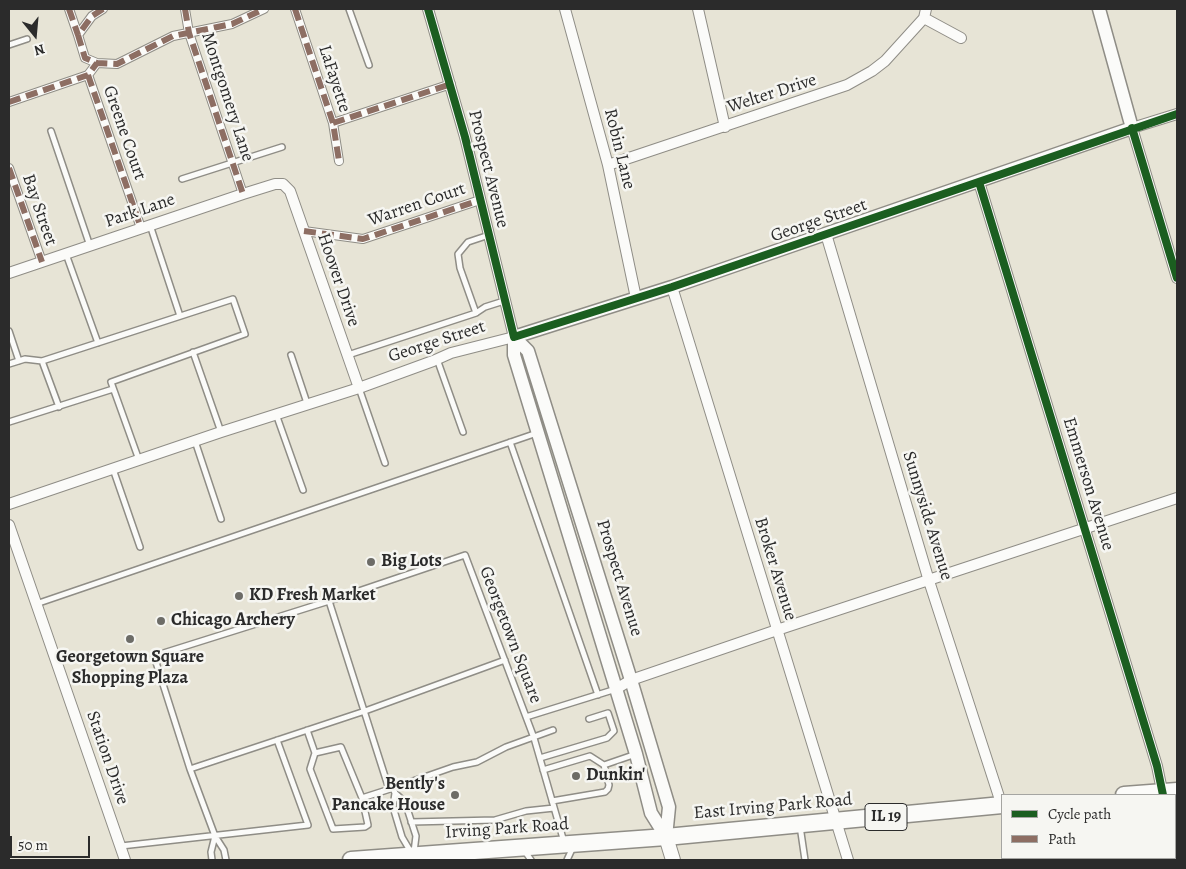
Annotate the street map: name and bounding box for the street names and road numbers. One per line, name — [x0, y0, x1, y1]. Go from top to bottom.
street label: Montgomery Lane — [196, 30, 258, 164]
street label: LaFayette — [313, 43, 355, 115]
street label: Welter Drive — [725, 69, 819, 119]
street label: Greene Court — [98, 83, 150, 183]
street label: Robin Lane — [599, 106, 639, 192]
street label: Prospect Avenue — [463, 108, 513, 230]
street label: Bay Street — [17, 171, 61, 249]
street label: Warren Court — [366, 178, 468, 232]
street label: Park Lane — [102, 189, 178, 233]
street label: George Street — [768, 194, 870, 248]
street label: Hoover Drive — [312, 230, 364, 330]
street label: George Street — [386, 316, 488, 368]
street label: Emmerson Avenue — [1057, 415, 1119, 553]
street label: Sunnyside Avenue — [897, 449, 957, 583]
street label: Broker Avenue — [749, 515, 801, 623]
street label: Prospect Avenue — [591, 517, 647, 639]
street label: Georgetown Square — [474, 564, 546, 706]
street label: Station Drive — [81, 708, 133, 808]
street label: East Irving Park Road — [693, 789, 853, 825]
road number: IL 19 — [865, 804, 907, 830]
street label: Irving Park Road — [444, 814, 570, 844]

